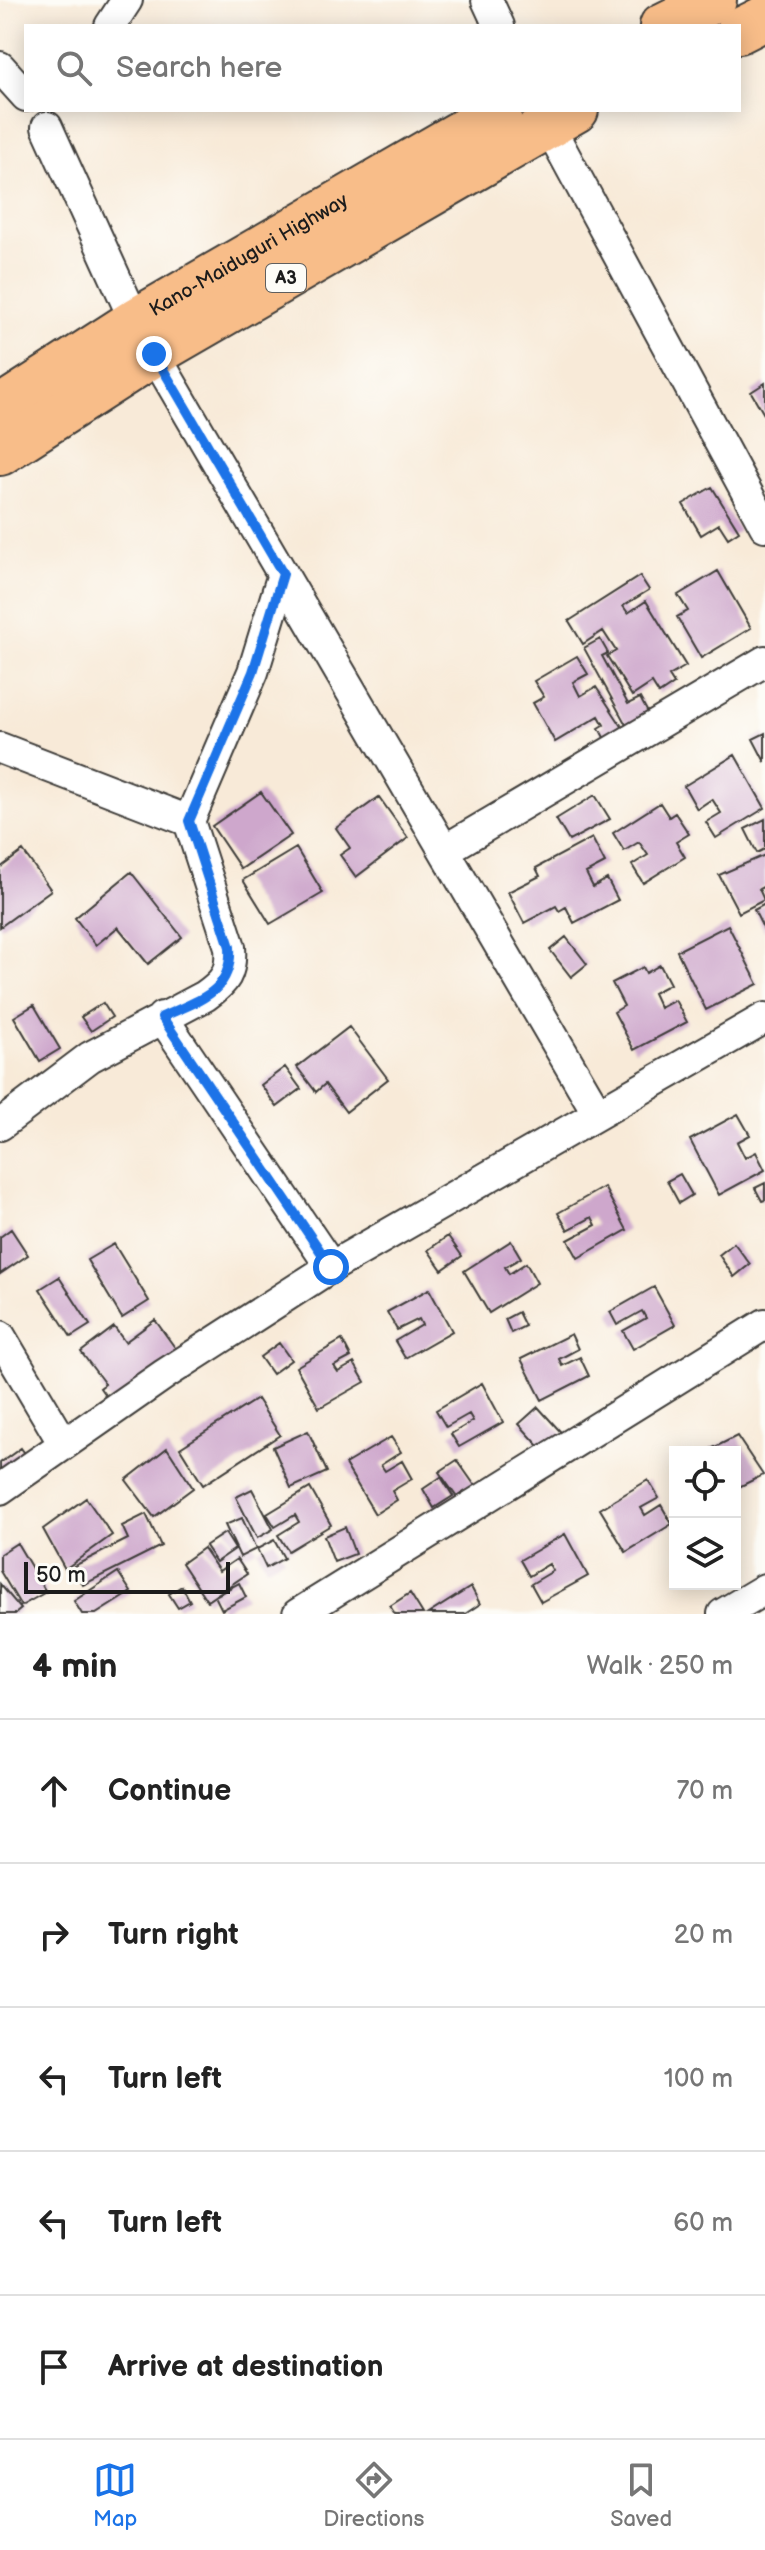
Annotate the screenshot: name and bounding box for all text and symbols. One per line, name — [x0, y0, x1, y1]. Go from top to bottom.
search box — [24, 24, 741, 112]
icon: search — [52, 46, 96, 90]
text: Search here — [116, 50, 282, 86]
street label: Kano-Maiduguri Highway — [145, 188, 352, 322]
road number: A3 — [266, 264, 306, 292]
route end — [136, 336, 172, 372]
route start — [313, 1249, 349, 1285]
map controls — [669, 1446, 741, 1590]
button: locate — [669, 1446, 741, 1518]
button: layers — [669, 1518, 741, 1590]
scale bar — [24, 1558, 230, 1594]
text: 50 m — [36, 1562, 86, 1589]
text: 4 min — [32, 1646, 118, 1687]
text: Walk · 250 m — [587, 1651, 733, 1682]
icon: ahead — [32, 1769, 76, 1813]
text: Continue — [108, 1773, 231, 1809]
text: 70 m — [676, 1776, 733, 1807]
icon: right — [32, 1913, 76, 1957]
text: Turn right — [108, 1917, 239, 1953]
text: 20 m — [674, 1920, 733, 1951]
icon: left — [32, 2057, 76, 2101]
text: Turn left — [108, 2061, 222, 2097]
text: 100 m — [664, 2064, 733, 2095]
icon: left — [32, 2201, 76, 2245]
text: Turn left — [108, 2205, 222, 2241]
text: 60 m — [673, 2208, 733, 2239]
icon: arrive — [32, 2345, 76, 2389]
text: Arrive at destination — [108, 2349, 384, 2385]
tab: Map — [93, 2458, 137, 2533]
tab: Directions — [323, 2458, 424, 2533]
tab: Saved — [610, 2458, 672, 2533]

